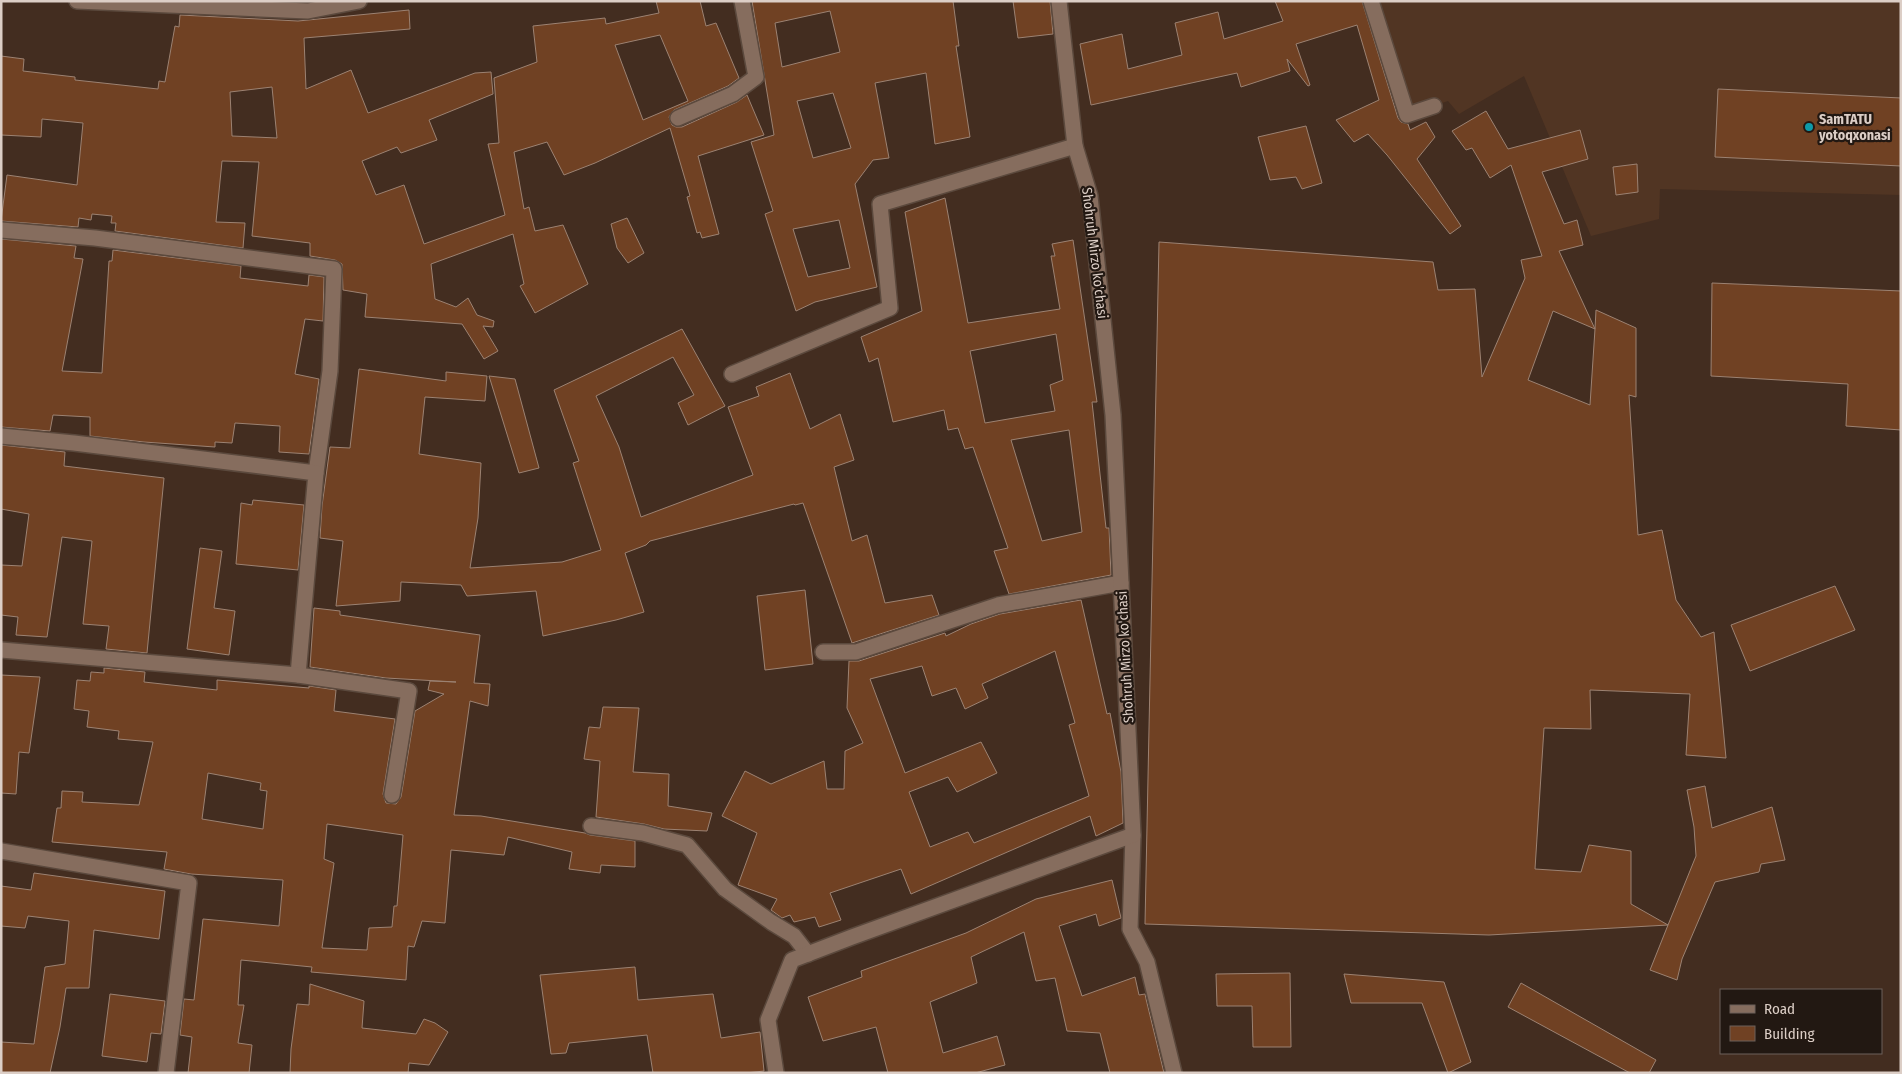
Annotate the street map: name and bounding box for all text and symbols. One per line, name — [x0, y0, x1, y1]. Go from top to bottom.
place label: SamTATU yotoqxonasi — [1818, 111, 1891, 144]
marker: SamTATU yotoqxonasi — [1803, 121, 1815, 133]
street label: Shohruh Mirzo ko'chasi — [1078, 186, 1111, 320]
street label: Shohruh Mirzo ko'chasi — [1114, 591, 1137, 723]
legend — [1720, 989, 1882, 1054]
text: Road — [1764, 1000, 1795, 1018]
text: Building — [1764, 1025, 1815, 1043]

